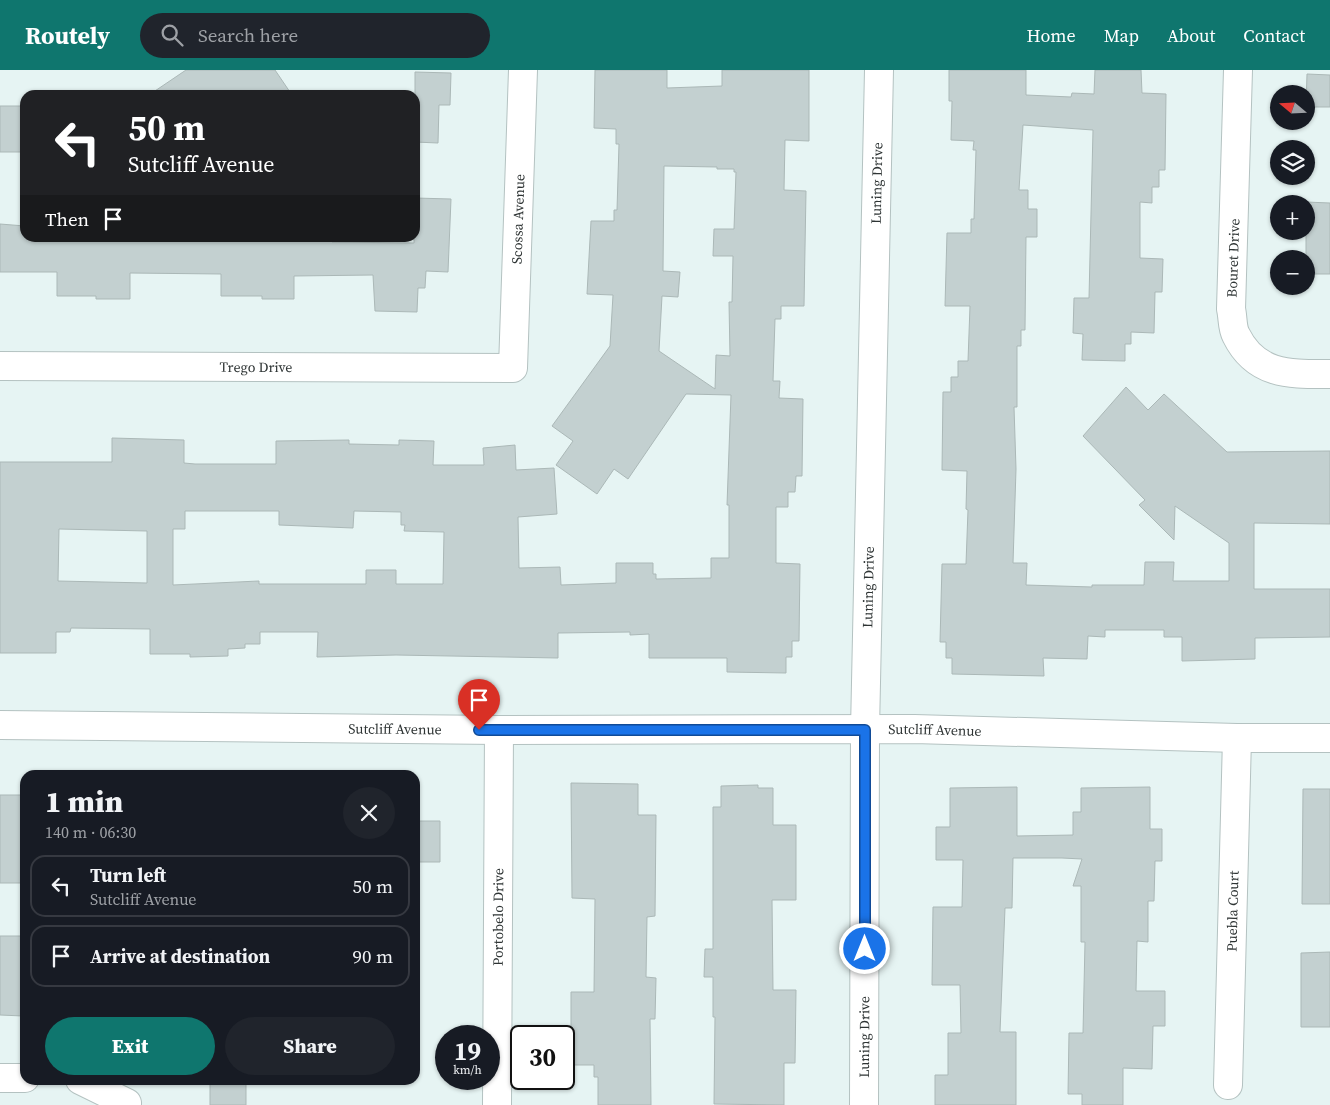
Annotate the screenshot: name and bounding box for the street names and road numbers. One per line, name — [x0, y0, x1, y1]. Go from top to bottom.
street label: Luning Drive — [866, 142, 887, 224]
street label: Scossa Avenue — [506, 174, 530, 265]
street label: Bouret Drive — [1222, 218, 1244, 298]
street label: Trego Drive — [220, 357, 292, 377]
street label: Luning Drive — [857, 546, 879, 628]
street label: Sutcliff Avenue — [348, 718, 442, 739]
street label: Sutcliff Avenue — [888, 719, 982, 741]
street label: Portobelo Drive — [488, 868, 508, 966]
street label: Puebla Court — [1221, 870, 1244, 952]
street label: Luning Drive — [854, 996, 874, 1078]

